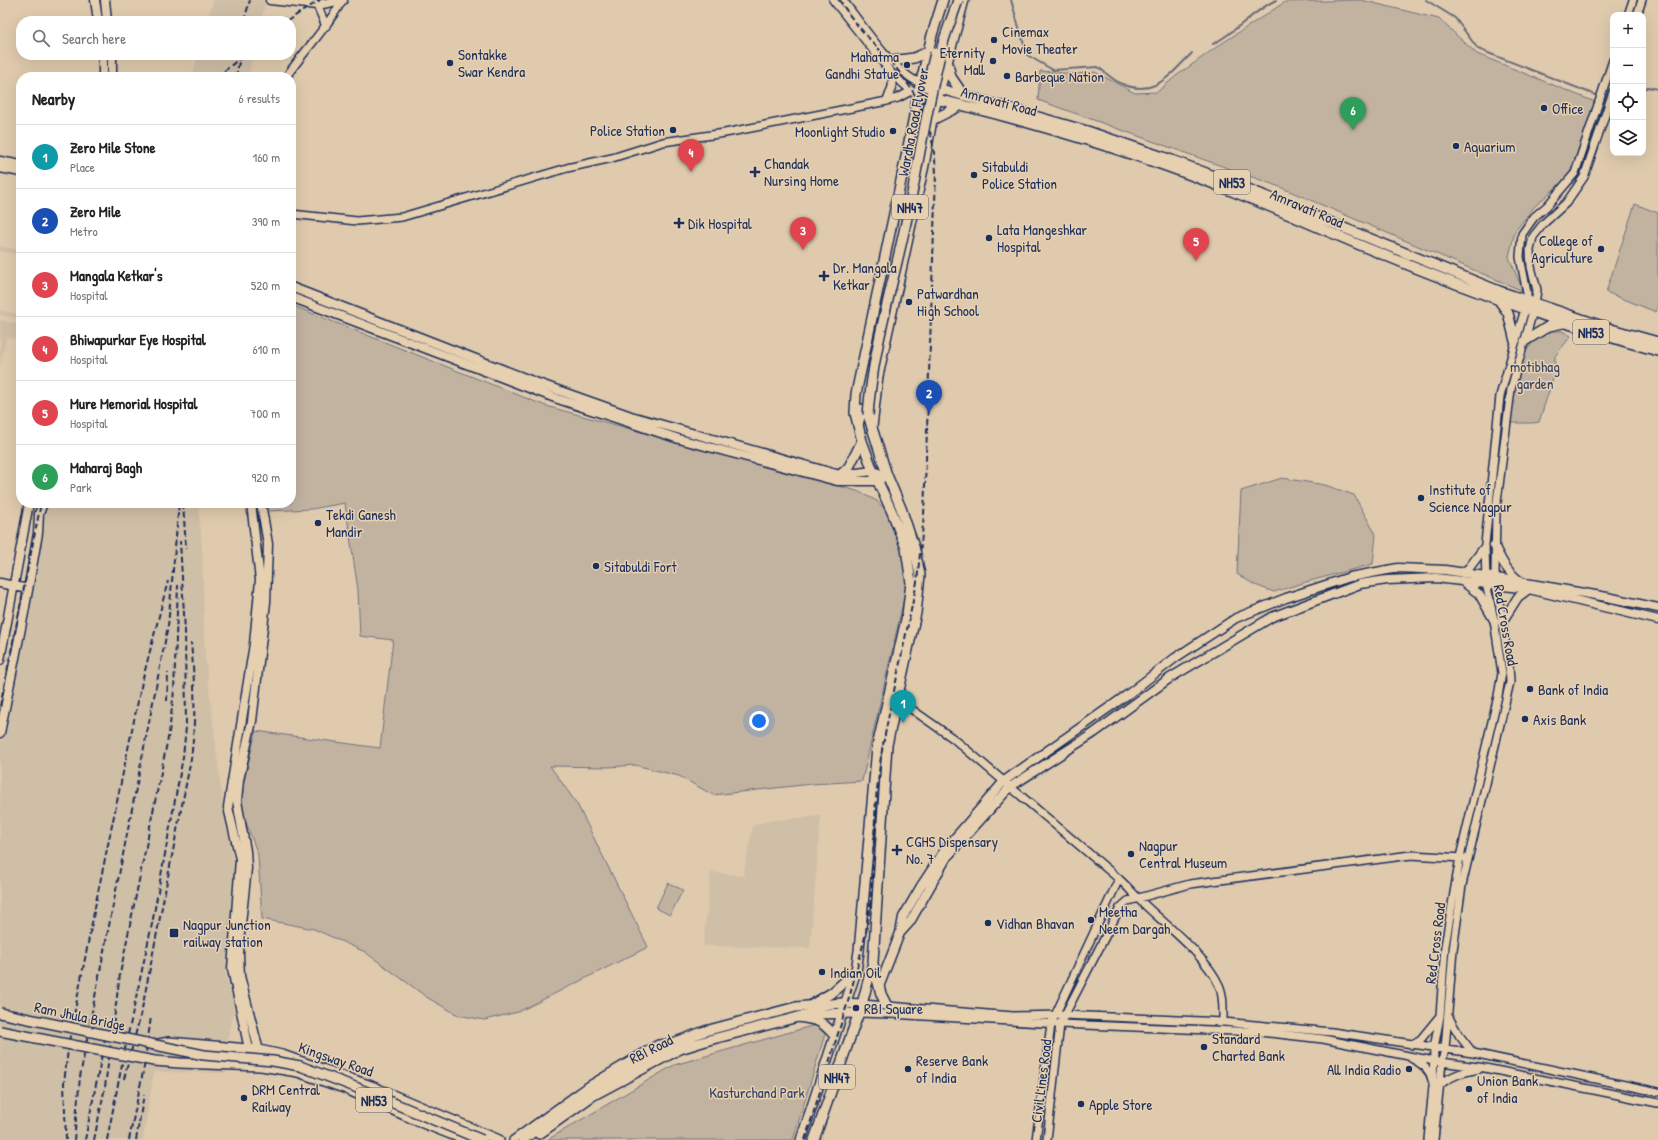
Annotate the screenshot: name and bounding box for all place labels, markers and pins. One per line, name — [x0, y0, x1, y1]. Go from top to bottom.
place label: Cinemax Movie Theater — [1002, 21, 1078, 59]
marker: Cinemax Movie Theater — [989, 35, 999, 45]
place label: Eternity Mall — [940, 42, 986, 80]
place label: Sontakke Swar Kendra — [458, 44, 525, 82]
place label: Mahatma Gandhi Statue — [825, 46, 899, 84]
marker: Eternity Mall — [988, 56, 998, 66]
marker: Sontakke Swar Kendra — [445, 58, 455, 68]
marker: Mahatma Gandhi Statue — [902, 60, 912, 70]
place label: Barbeque Nation — [1015, 66, 1104, 87]
marker: Barbeque Nation — [1002, 71, 1012, 81]
pin: 6 — [1340, 97, 1366, 130]
place label: Office — [1552, 98, 1583, 119]
marker: Office — [1539, 103, 1549, 113]
place label: Police Station — [590, 120, 665, 141]
place label: Moonlight Studio — [795, 121, 885, 142]
marker: Police Station — [668, 125, 678, 135]
marker: Moonlight Studio — [888, 126, 898, 136]
place label: Aquarium — [1464, 136, 1515, 157]
pin: 4 — [678, 139, 704, 172]
marker: Aquarium — [1451, 141, 1461, 151]
place label: Chandak Nursing Home — [764, 153, 839, 191]
place label: Sitabuldi Police Station — [982, 156, 1057, 194]
marker: Chandak Nursing Home — [749, 166, 761, 178]
marker: Sitabuldi Police Station — [969, 170, 979, 180]
place label: Dik Hospital — [688, 213, 752, 234]
marker: Dik Hospital — [673, 217, 685, 229]
pin: 3 — [790, 217, 816, 250]
place label: Lata Mangeshkar Hospital — [997, 219, 1087, 257]
pin: 5 — [1183, 228, 1209, 261]
place label: College of Agriculture — [1531, 230, 1594, 268]
marker: Lata Mangeshkar Hospital — [984, 233, 994, 243]
marker: College of Agriculture — [1596, 244, 1606, 254]
place label: Dr. Mangala Ketkar — [833, 257, 897, 295]
marker: Dr. Mangala Ketkar — [818, 270, 830, 282]
place label: Patwardhan High School — [917, 283, 979, 321]
marker: Patwardhan High School — [904, 297, 914, 307]
pin: 2 — [916, 380, 942, 413]
place label: Institute of Science Nagpur — [1429, 479, 1512, 517]
marker: Institute of Science Nagpur — [1416, 493, 1426, 503]
place label: Tekdi Ganesh Mandir — [326, 504, 396, 542]
marker: Tekdi Ganesh Mandir — [313, 518, 323, 528]
place label: Sitabuldi Fort — [604, 556, 678, 577]
marker: Sitabuldi Fort — [591, 561, 601, 571]
place label: Bank of India — [1538, 679, 1608, 700]
marker: Bank of India — [1525, 684, 1535, 694]
pin: 1 — [890, 690, 916, 723]
place label: Axis Bank — [1533, 709, 1586, 730]
marker: Axis Bank — [1520, 714, 1530, 724]
place label: CGHS Dispensary No. 7 — [906, 831, 998, 869]
place label: Nagpur Central Museum — [1139, 835, 1227, 873]
marker: CGHS Dispensary No. 7 — [891, 844, 903, 856]
marker: Nagpur Central Museum — [1126, 849, 1136, 859]
place label: Meetha Neem Dargah — [1099, 901, 1170, 939]
place label: Vidhan Bhavan — [996, 913, 1075, 934]
place label: Nagpur Junction railway station — [183, 914, 271, 952]
marker: Meetha Neem Dargah — [1086, 915, 1096, 925]
marker: Vidhan Bhavan — [983, 918, 993, 928]
marker: Nagpur Junction railway station — [168, 927, 180, 939]
place label: Indian Oil — [830, 962, 881, 983]
marker: Indian Oil — [817, 967, 827, 977]
place label: RBI Square — [864, 998, 923, 1019]
marker: RBI Square — [851, 1003, 861, 1013]
place label: Standard Charted Bank — [1212, 1028, 1285, 1066]
marker: Standard Charted Bank — [1199, 1042, 1209, 1052]
place label: Reserve Bank of India — [916, 1050, 988, 1088]
place label: All India Radio — [1327, 1059, 1401, 1080]
marker: Reserve Bank of India — [903, 1064, 913, 1074]
marker: All India Radio — [1404, 1064, 1414, 1074]
place label: Union Bank of India — [1477, 1070, 1538, 1108]
place label: DRM Central Railway — [252, 1079, 320, 1117]
marker: Union Bank of India — [1464, 1084, 1474, 1094]
marker: DRM Central Railway — [239, 1093, 249, 1103]
place label: Apple Store — [1089, 1094, 1152, 1115]
marker: Apple Store — [1076, 1099, 1086, 1109]

